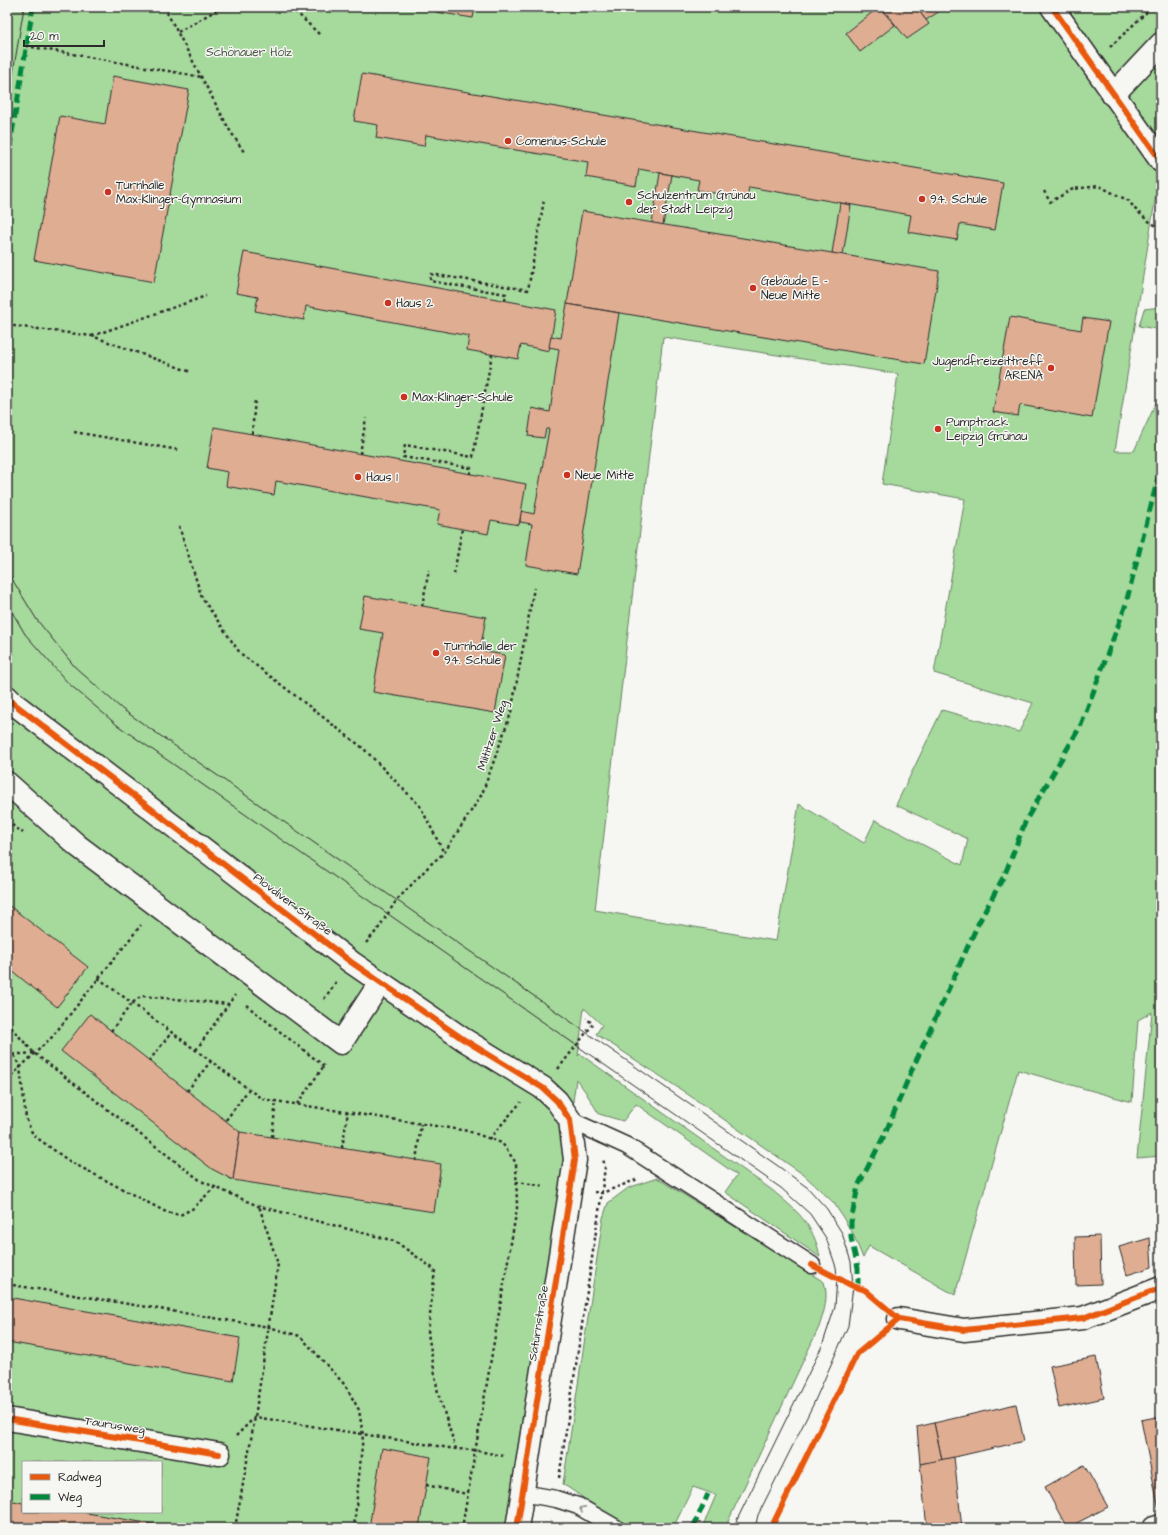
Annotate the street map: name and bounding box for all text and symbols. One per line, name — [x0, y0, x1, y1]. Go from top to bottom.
scale bar — [24, 22, 104, 48]
text: 20 m — [30, 28, 59, 45]
park label: Schönauer Holz — [206, 44, 292, 61]
place label: Comenius-Schule — [516, 133, 607, 150]
marker: Comenius-Schule — [503, 136, 513, 146]
place label: Turnhalle Max-Klinger-Gymnasium — [116, 177, 242, 209]
marker: Turnhalle Max-Klinger-Gymnasium — [103, 187, 113, 197]
place label: Schulzentrum Grünau der Stadt Leipzig — [637, 187, 756, 219]
place label: 94. Schule — [930, 191, 988, 208]
marker: 94. Schule — [917, 194, 927, 204]
marker: Schulzentrum Grünau der Stadt Leipzig — [624, 197, 634, 207]
place label: Gebäude E - Neue Mitte — [761, 273, 828, 304]
marker: Gebäude E - Neue Mitte — [748, 283, 758, 293]
place label: Haus 2 — [396, 295, 433, 312]
marker: Haus 2 — [383, 298, 393, 308]
place label: Jugendfreizeittreff ARENA — [932, 353, 1044, 384]
marker: Jugendfreizeittreff ARENA — [1046, 363, 1056, 373]
place label: Max-Klinger-Schule — [412, 389, 514, 407]
marker: Max-Klinger-Schule — [399, 392, 409, 402]
place label: Pumptrack Leipzig Grünau — [946, 414, 1027, 446]
marker: Pumptrack Leipzig Grünau — [933, 424, 943, 434]
place label: Neue Mitte — [575, 467, 635, 484]
place label: Haus 1 — [366, 469, 398, 486]
marker: Neue Mitte — [562, 470, 572, 480]
marker: Haus 1 — [353, 472, 363, 482]
place label: Turnhalle der 94. Schule — [444, 638, 517, 669]
marker: Turnhalle der 94. Schule — [431, 648, 441, 658]
street label: Miltitzer Weg — [473, 698, 513, 773]
street label: Plovdiver Straße — [250, 869, 336, 940]
street label: Saturnstraße — [524, 1284, 553, 1362]
street label: Taurusweg — [83, 1412, 146, 1440]
legend — [22, 1461, 162, 1513]
text: Radweg — [58, 1469, 101, 1487]
text: Weg — [58, 1489, 82, 1507]
one-way arrow — [579, 1506, 587, 1513]

